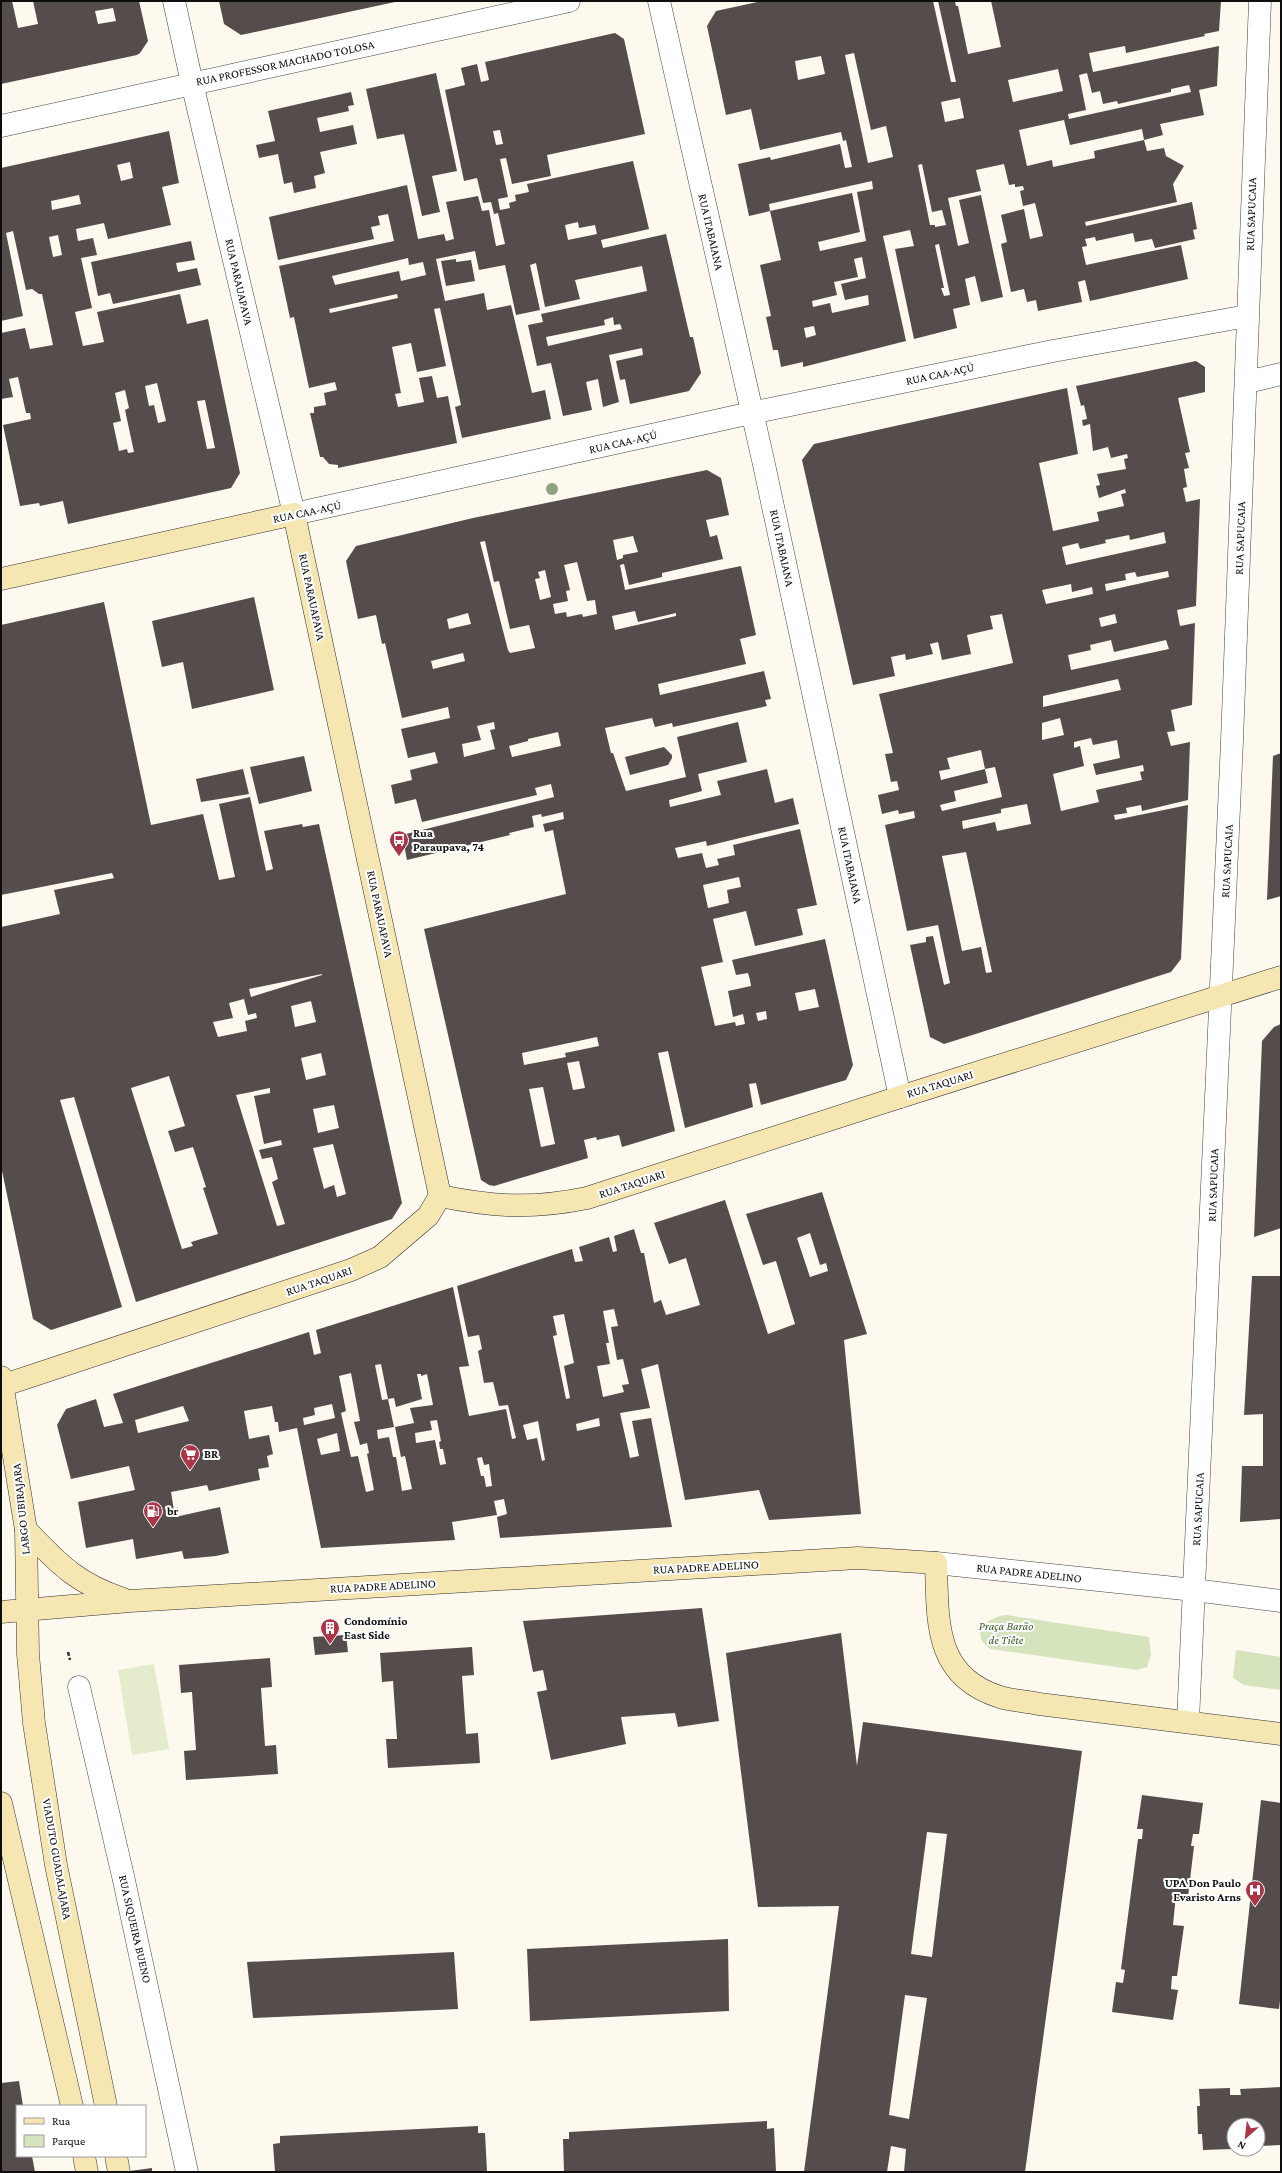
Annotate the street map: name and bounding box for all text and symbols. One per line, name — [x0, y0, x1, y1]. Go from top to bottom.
street label: RUA PROFESSOR MACHADO TOLOSA — [195, 37, 376, 89]
street label: RUA SAPUCAIA — [1243, 177, 1259, 251]
street label: RUA ITABAIANA — [695, 192, 727, 272]
street label: RUA PARAUAPAVA — [222, 237, 256, 327]
street label: RUA CAA-AÇÚ — [904, 360, 976, 388]
street label: RUA CAA-AÇÚ — [588, 427, 659, 457]
street label: RUA CAA-AÇÚ — [271, 498, 343, 526]
street label: RUA SAPUCAIA — [1232, 501, 1248, 575]
street label: RUA ITABAIANA — [767, 508, 797, 588]
street label: RUA PARAUAPAVA — [296, 552, 328, 642]
street label: RUA SAPUCAIA — [1218, 824, 1236, 898]
street label: RUA ITABAIANA — [835, 825, 865, 905]
place label: Rua Paraupava, 74 — [413, 826, 484, 854]
bus stop icon: Rua Paraupava, 74 — [388, 829, 410, 857]
street label: RUA PARAUAPAVA — [364, 869, 396, 959]
street label: RUA TAQUARI — [905, 1067, 975, 1101]
street label: RUA SAPUCAIA — [1205, 1148, 1221, 1222]
street label: RUA TAQUARI — [597, 1167, 667, 1201]
street label: RUA TAQUARI — [284, 1263, 354, 1299]
supermarket icon: BR — [179, 1443, 201, 1471]
place label: BR — [204, 1447, 219, 1461]
street label: LARGO UBIRAJARA — [9, 1462, 33, 1555]
street label: RUA SAPUCAIA — [1189, 1472, 1207, 1546]
fuel station icon: br — [142, 1500, 164, 1528]
place label: br — [166, 1504, 179, 1518]
street label: RUA PADRE ADELINO — [653, 1557, 759, 1577]
street label: RUA PADRE ADELINO — [976, 1561, 1082, 1585]
street label: RUA PADRE ADELINO — [330, 1576, 436, 1596]
place label: Condomínio East Side — [344, 1614, 407, 1642]
building icon: Condomínio East Side — [319, 1617, 341, 1645]
park label: Praça Barão de Tiête — [979, 1619, 1033, 1647]
street label: VIADUTO GUADALAJARA — [39, 1797, 75, 1921]
street label: RUA SIQUEIRA BUENO — [116, 1874, 154, 1984]
place label: UPA Don Paulo Evaristo Arns — [1165, 1876, 1241, 1904]
hospital icon: UPA Don Paulo Evaristo Arns — [1244, 1879, 1266, 1907]
legend — [16, 2105, 146, 2157]
text: Rua — [52, 2114, 71, 2128]
north arrow — [1226, 2117, 1266, 2157]
text: Parque — [52, 2134, 85, 2148]
text: N — [1235, 2139, 1247, 2153]

